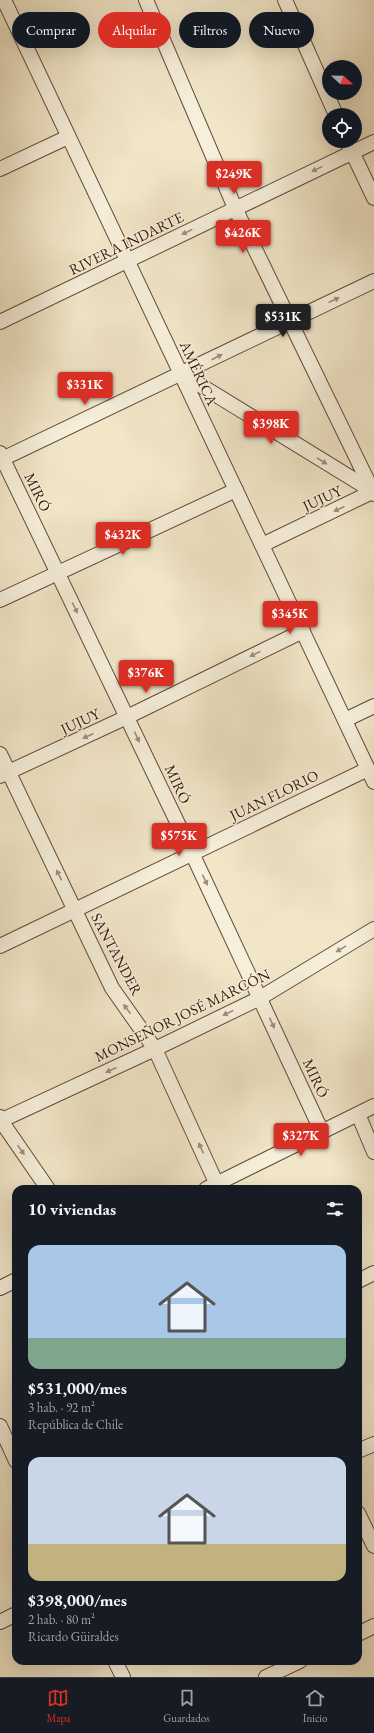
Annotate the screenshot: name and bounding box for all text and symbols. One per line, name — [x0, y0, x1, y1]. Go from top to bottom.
chip: Comprar — [12, 12, 90, 48]
chip: Alquilar — [98, 12, 171, 48]
chip: Filtros — [179, 12, 241, 48]
chip: Nuevo — [249, 12, 314, 48]
north arrow — [322, 60, 362, 100]
map controls — [322, 60, 362, 148]
button: locate — [322, 108, 362, 148]
pin: $249K — [206, 161, 262, 195]
text: $249K — [216, 165, 252, 182]
one-way arrow — [312, 166, 323, 172]
street label: RIVERA INDARTE — [66, 207, 187, 279]
pin: $426K — [215, 220, 271, 254]
text: $426K — [225, 224, 261, 241]
one-way arrow — [182, 229, 193, 235]
one-way arrow — [328, 297, 339, 303]
pin: $531K — [255, 304, 311, 338]
text: $531K — [265, 308, 301, 325]
street label: AMÉRICA — [175, 337, 222, 409]
one-way arrow — [211, 354, 222, 360]
pin: $331K — [57, 372, 113, 406]
text: $331K — [67, 376, 103, 393]
pin: $398K — [243, 411, 299, 445]
text: $398K — [253, 415, 289, 432]
one-way arrow — [316, 457, 328, 464]
street label: MIRÓ — [21, 470, 55, 514]
street label: JUJUY — [298, 480, 346, 516]
one-way arrow — [333, 506, 345, 512]
pin: $432K — [95, 522, 151, 556]
text: $432K — [105, 526, 141, 543]
pin: $345K — [262, 601, 318, 635]
one-way arrow — [72, 602, 78, 613]
text: $345K — [272, 605, 308, 622]
one-way arrow — [249, 651, 261, 657]
pin: $376K — [118, 660, 174, 694]
text: $376K — [128, 664, 164, 681]
street label: JUJUY — [56, 703, 104, 739]
one-way arrow — [134, 732, 140, 743]
one-way arrow — [82, 733, 94, 739]
street label: MIRÓ — [161, 762, 195, 806]
street label: JUAN FLORIO — [225, 765, 322, 826]
pin: $575K — [151, 823, 207, 857]
text: $575K — [161, 827, 197, 844]
one-way arrow — [55, 870, 62, 881]
one-way arrow — [202, 875, 208, 886]
street label: SANTANDER — [87, 909, 147, 999]
one-way arrow — [336, 945, 346, 953]
street label: MONSEÑOR JOSÉ MARCÓN — [91, 964, 273, 1066]
one-way arrow — [123, 1004, 131, 1015]
one-way arrow — [222, 1010, 234, 1017]
one-way arrow — [269, 1018, 275, 1029]
street label: MIRÓ — [299, 1056, 333, 1100]
one-way arrow — [105, 1067, 116, 1073]
pin: $327K — [273, 1123, 329, 1157]
text: $327K — [283, 1127, 319, 1144]
one-way arrow — [198, 1143, 204, 1154]
one-way arrow — [17, 1145, 25, 1155]
text: 10 viviendas — [28, 1198, 116, 1220]
icon: filters — [324, 1198, 346, 1220]
icon: home — [151, 1271, 223, 1343]
text: $531,000/mes — [28, 1377, 127, 1399]
text: 3 hab. · 92 m² — [28, 1399, 95, 1416]
text: República de Chile — [28, 1416, 123, 1433]
icon: home — [151, 1483, 223, 1555]
text: $398,000/mes — [28, 1589, 127, 1611]
text: 2 hab. · 80 m² — [28, 1611, 95, 1628]
text: Ricardo Güiraldes — [28, 1628, 119, 1645]
tab: Mapa — [46, 1687, 70, 1725]
tab: Guardados — [163, 1687, 210, 1725]
tab: Inicio — [303, 1687, 328, 1725]

